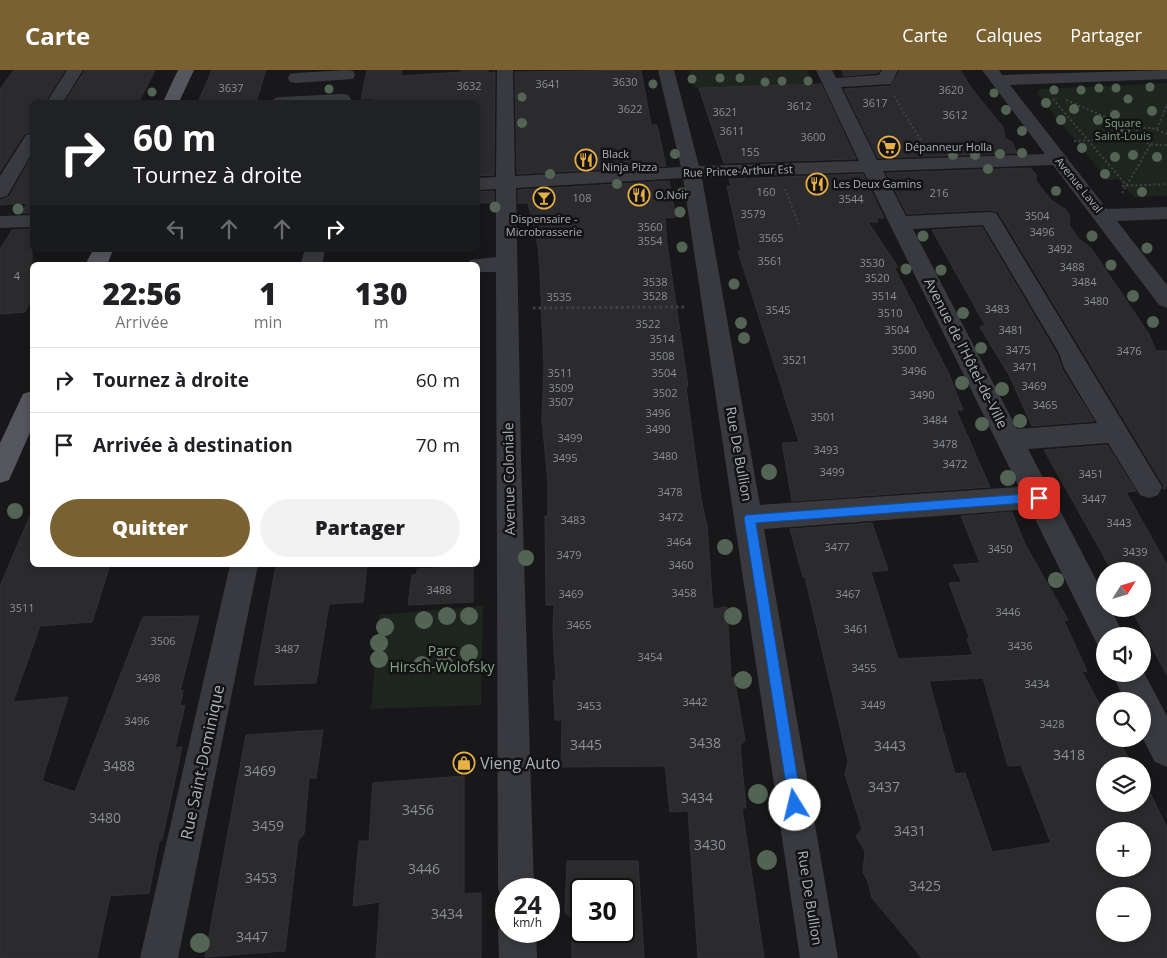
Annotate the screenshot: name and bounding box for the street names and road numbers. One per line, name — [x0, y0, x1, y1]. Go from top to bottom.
street label: Avenue Laval — [1052, 154, 1106, 216]
street label: Rue Prince-Arthur Est — [683, 161, 793, 180]
street label: Avenue de l'Hôtel-de-Ville — [920, 274, 1013, 431]
street label: Rue De Bullion — [722, 405, 757, 503]
street label: Avenue Coloniale — [498, 422, 519, 536]
street label: Rue Saint-Dominique — [175, 683, 229, 841]
street label: Rue De Bullion — [794, 849, 827, 947]

